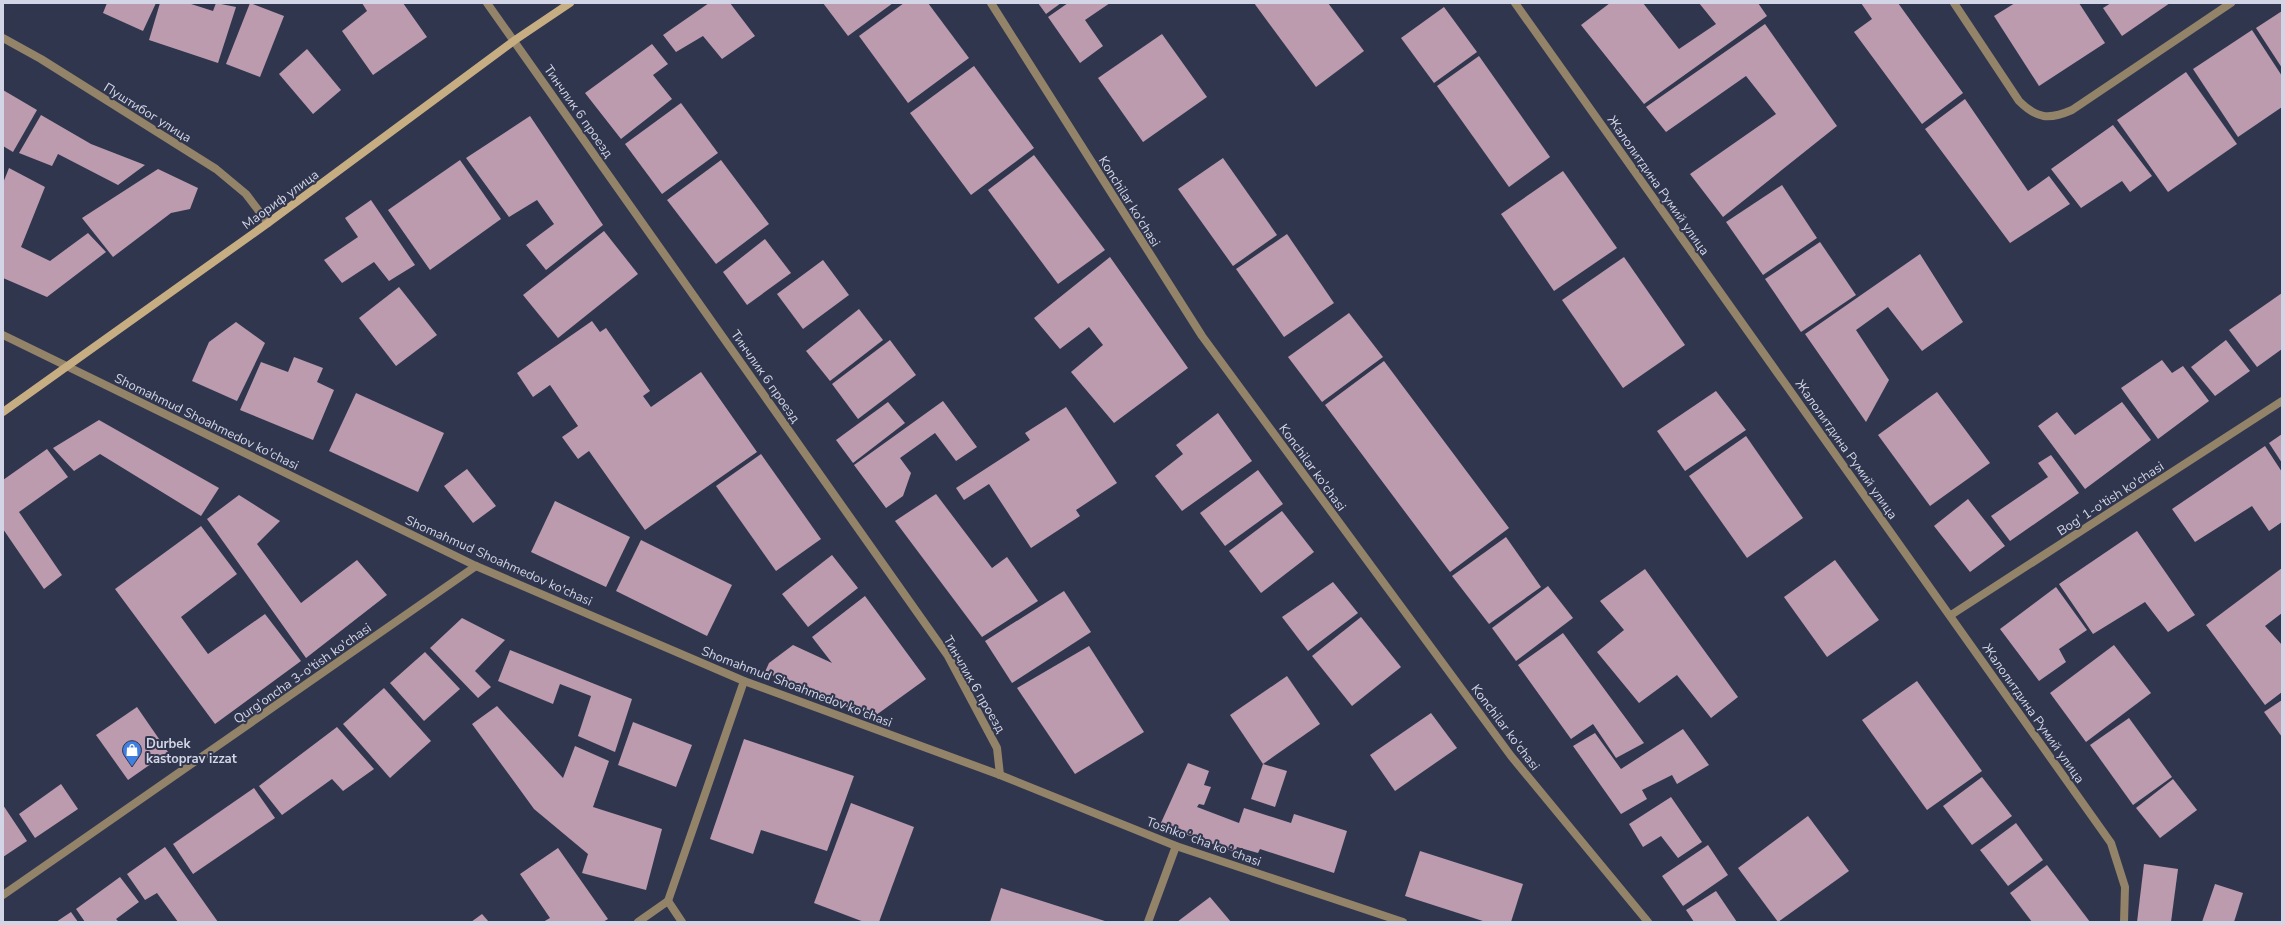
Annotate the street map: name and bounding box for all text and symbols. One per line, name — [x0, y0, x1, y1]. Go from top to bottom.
street label: Тинчлик 6 проезд — [539, 62, 617, 162]
street label: Пуштибог улица — [100, 79, 195, 147]
street label: Жалолитдина Румий улица — [1603, 112, 1713, 259]
street label: Konchilar ko'chasi — [1094, 153, 1164, 250]
street label: Маориф улица — [239, 166, 323, 234]
street label: Тинчлик 6 проезд — [726, 327, 804, 427]
street label: Shomahmud Shoahmedov ko'chasi — [111, 369, 302, 474]
street label: Жалолитдина Румий улица — [1791, 376, 1901, 523]
street label: Konchilar ko'chasi — [1274, 420, 1350, 515]
street label: Bog' 1-o'tish ko'chasi — [2054, 458, 2167, 540]
street label: Shomahmud Shoahmedov ko'chasi — [402, 511, 595, 610]
street label: Qurg'oncha 3-o'tish ko'chasi — [230, 619, 375, 728]
street label: Тинчлик 6 проезд — [939, 633, 1009, 737]
street label: Жалолитдина Румий улица — [1978, 640, 2088, 787]
street label: Shomahmud Shoahmedov ko'chasi — [699, 642, 895, 732]
street label: Konchilar ko'chasi — [1467, 681, 1544, 774]
place label: Durbek kastoprav izzat — [146, 735, 238, 768]
shop icon: Durbek kastoprav izzat — [121, 739, 143, 767]
street label: Toshkoʻcha koʻchasi — [1144, 813, 1264, 871]

